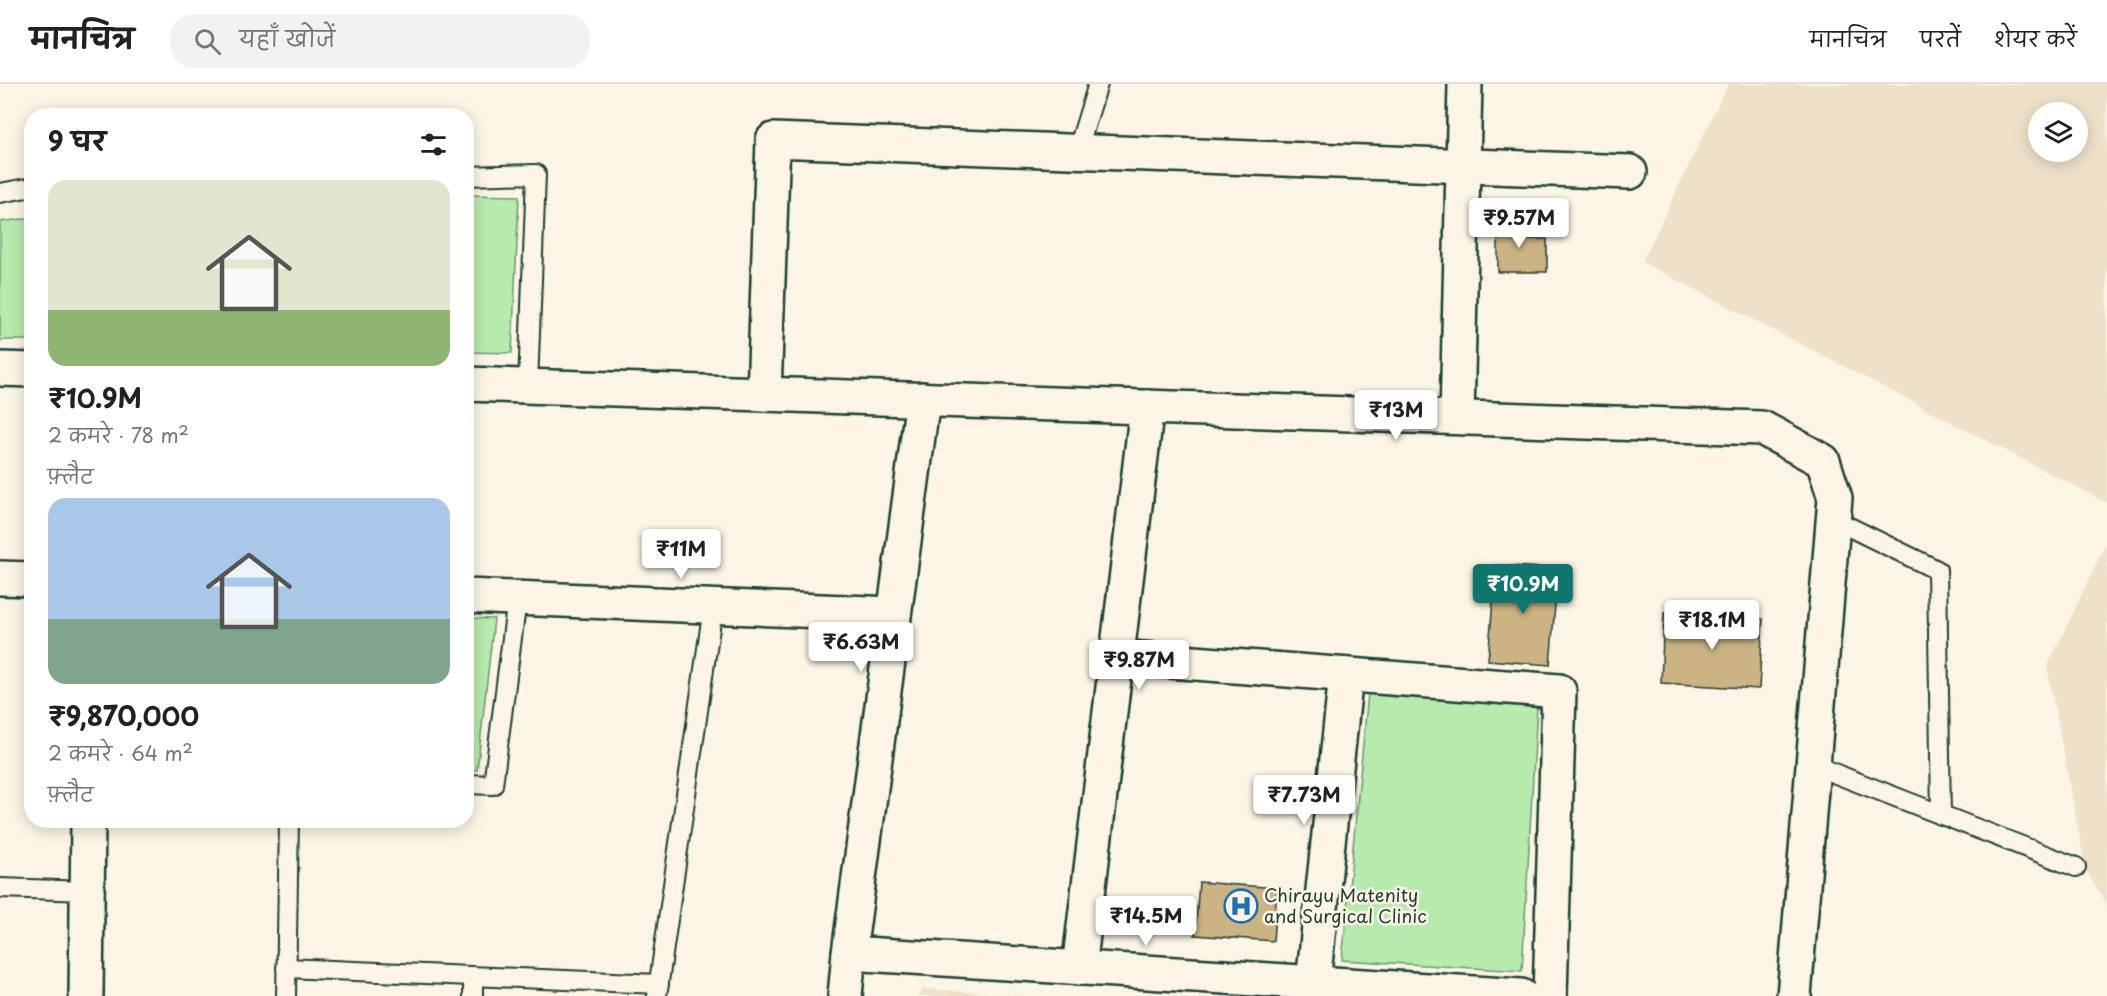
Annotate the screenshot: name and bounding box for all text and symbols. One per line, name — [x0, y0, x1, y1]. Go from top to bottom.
search box — [170, 14, 590, 68]
text: मानचित्र — [30, 16, 134, 59]
text: यहाँ खोजें — [239, 21, 335, 54]
text: मानचित्र — [1810, 22, 1887, 54]
text: परतें — [1920, 22, 1961, 54]
text: शेयर करें — [1994, 22, 2077, 54]
icon: search — [191, 25, 224, 58]
map controls — [2028, 102, 2088, 162]
button: layers — [2028, 102, 2088, 162]
text: 9 घर — [48, 121, 106, 160]
icon: filters — [417, 128, 450, 161]
pin: ₹9.57M — [1470, 198, 1568, 249]
text: ₹9.57M — [1483, 202, 1555, 232]
icon: home — [195, 219, 303, 327]
text: ₹10.9M — [48, 378, 142, 417]
pin: ₹13M — [1360, 390, 1432, 441]
text: ₹13M — [1368, 394, 1424, 424]
text: 2 कमरे · 78 m² — [48, 420, 189, 450]
text: फ़्लैट — [48, 461, 94, 491]
pin: ₹11M — [645, 529, 717, 580]
text: ₹11M — [656, 533, 706, 563]
icon: home — [195, 537, 303, 645]
pin: ₹10.9M — [1474, 564, 1572, 615]
text: ₹10.9M — [1487, 568, 1559, 598]
pin: ₹18.1M — [1663, 600, 1761, 651]
text: ₹18.1M — [1678, 604, 1746, 634]
pin: ₹6.63M — [812, 622, 910, 673]
text: ₹6.63M — [822, 626, 900, 656]
pin: ₹9.87M — [1090, 640, 1188, 691]
text: ₹9.87M — [1103, 644, 1175, 674]
text: ₹9,870,000 — [48, 696, 199, 735]
text: 2 कमरे · 64 m² — [48, 738, 193, 768]
pin: ₹7.73M — [1255, 775, 1353, 826]
text: फ़्लैट — [48, 779, 94, 809]
text: ₹7.73M — [1267, 779, 1341, 809]
place label: Chirayu Matenity and Surgical Clinic — [1264, 881, 1427, 929]
hospital icon: Chirayu Matenity and Surgical Clinic — [1223, 888, 1259, 924]
pin: ₹14.5M — [1097, 896, 1195, 947]
text: ₹14.5M — [1110, 900, 1182, 930]

